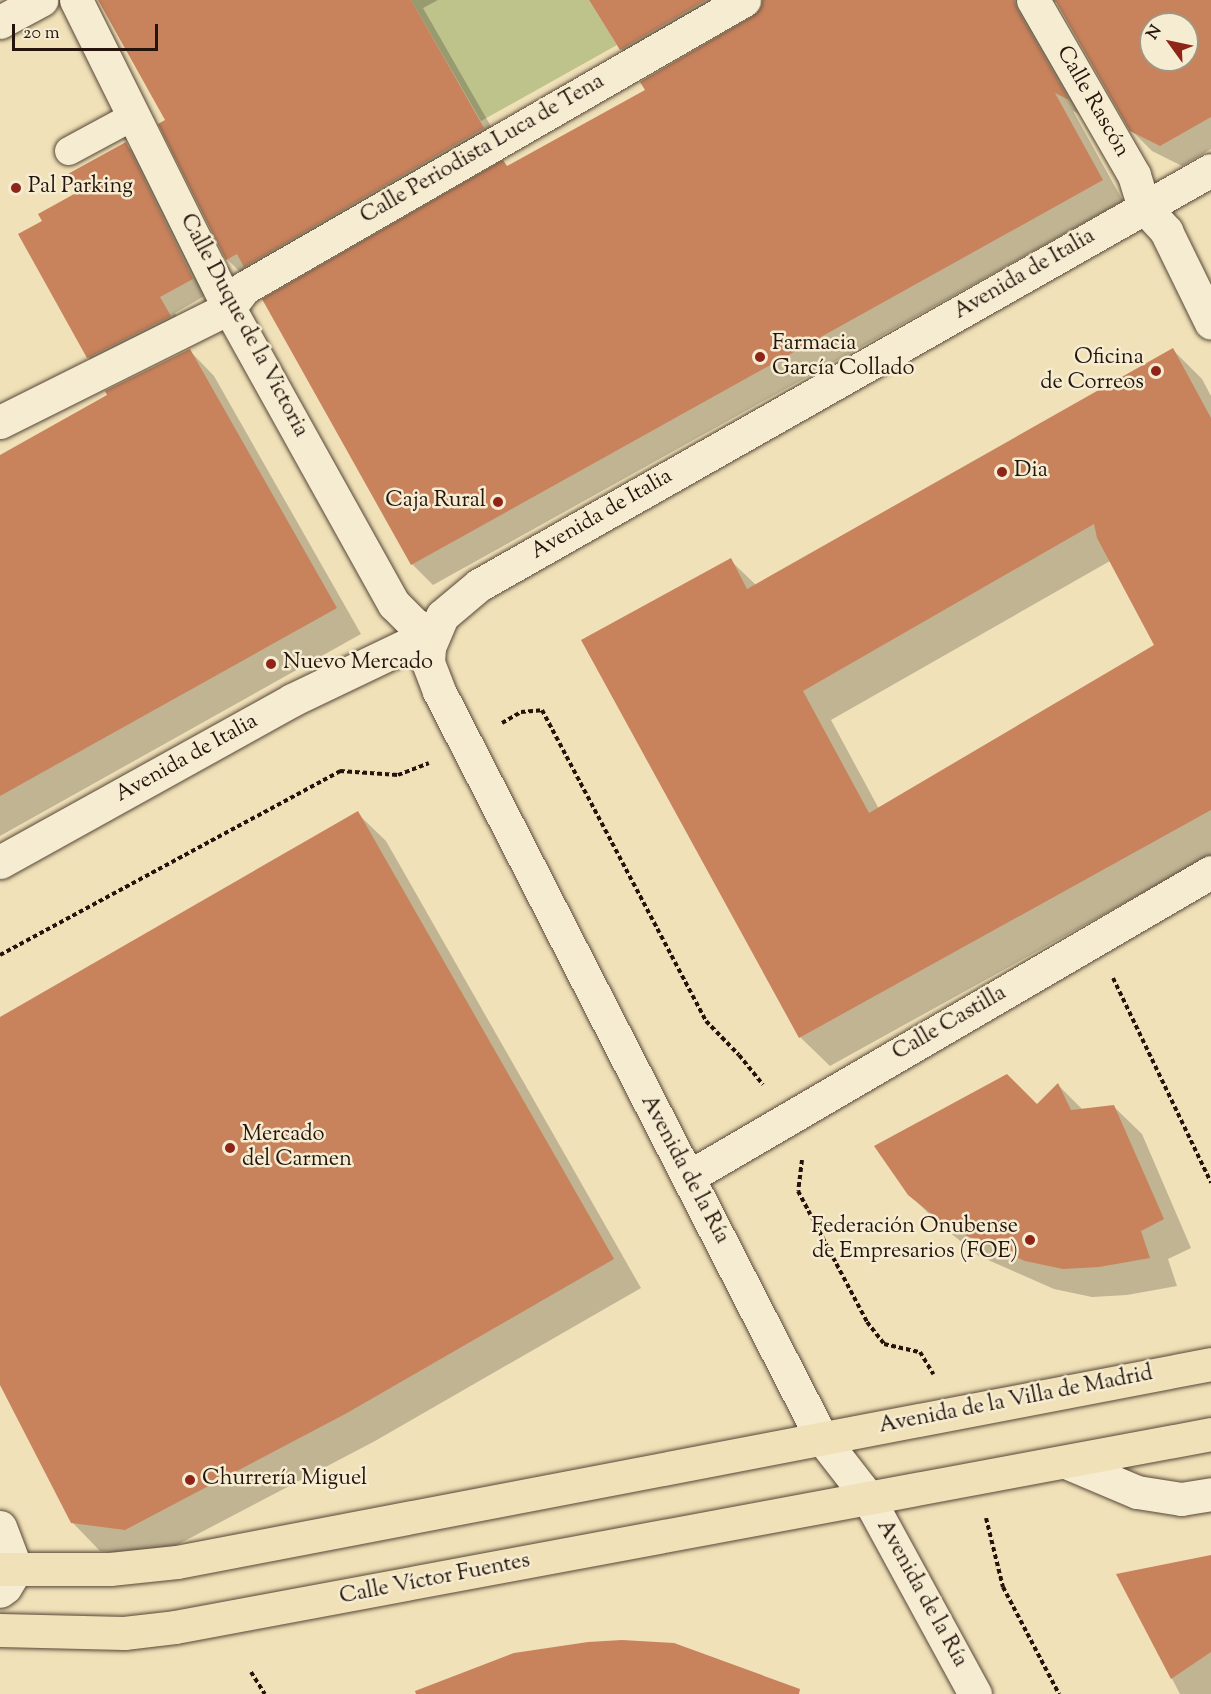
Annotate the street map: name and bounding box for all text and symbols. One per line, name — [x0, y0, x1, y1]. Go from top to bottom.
scale bar — [15, 12, 160, 50]
north arrow — [1139, 12, 1199, 72]
text: 20 m — [23, 21, 60, 47]
text: N — [1142, 21, 1168, 45]
street label: Calle Rascón — [1050, 42, 1134, 162]
street label: Calle Periodista Luca de Tena — [356, 69, 610, 231]
place label: Pal Parking — [28, 175, 133, 201]
marker: Pal Parking — [9, 181, 23, 195]
street label: Calle Duque de la Victoria — [173, 210, 313, 442]
street label: Avenida de Italia — [950, 224, 1100, 326]
place label: Farmacia García Collado — [772, 331, 914, 382]
place label: Oficina de Correos — [1040, 345, 1144, 396]
marker: Farmacia García Collado — [753, 350, 767, 364]
marker: Oficina de Correos — [1149, 364, 1163, 378]
place label: Dia — [1014, 459, 1048, 485]
street label: Avenida de Italia — [527, 464, 677, 566]
marker: Dia — [995, 465, 1009, 479]
place label: Caja Rural — [385, 489, 486, 515]
marker: Caja Rural — [491, 495, 505, 509]
place label: Nuevo Mercado — [283, 651, 433, 677]
marker: Nuevo Mercado — [264, 657, 278, 671]
street label: Avenida de Italia — [111, 709, 263, 809]
street label: Calle Castilla — [888, 981, 1012, 1067]
street label: Avenida de la Ría — [634, 1091, 734, 1249]
place label: Mercado del Carmen — [242, 1122, 352, 1174]
marker: Mercado del Carmen — [223, 1141, 237, 1155]
place label: Federación Onubense de Empresarios (FOE) — [811, 1214, 1018, 1266]
marker: Federación Onubense de Empresarios (FOE) — [1023, 1233, 1037, 1247]
street label: Avenida de la Villa de Madrid — [877, 1361, 1155, 1441]
place label: Churrería Miguel — [202, 1467, 367, 1493]
marker: Churrería Miguel — [183, 1473, 197, 1487]
street label: Avenida de la Ría — [870, 1516, 972, 1672]
street label: Calle Víctor Fuentes — [338, 1549, 532, 1611]

